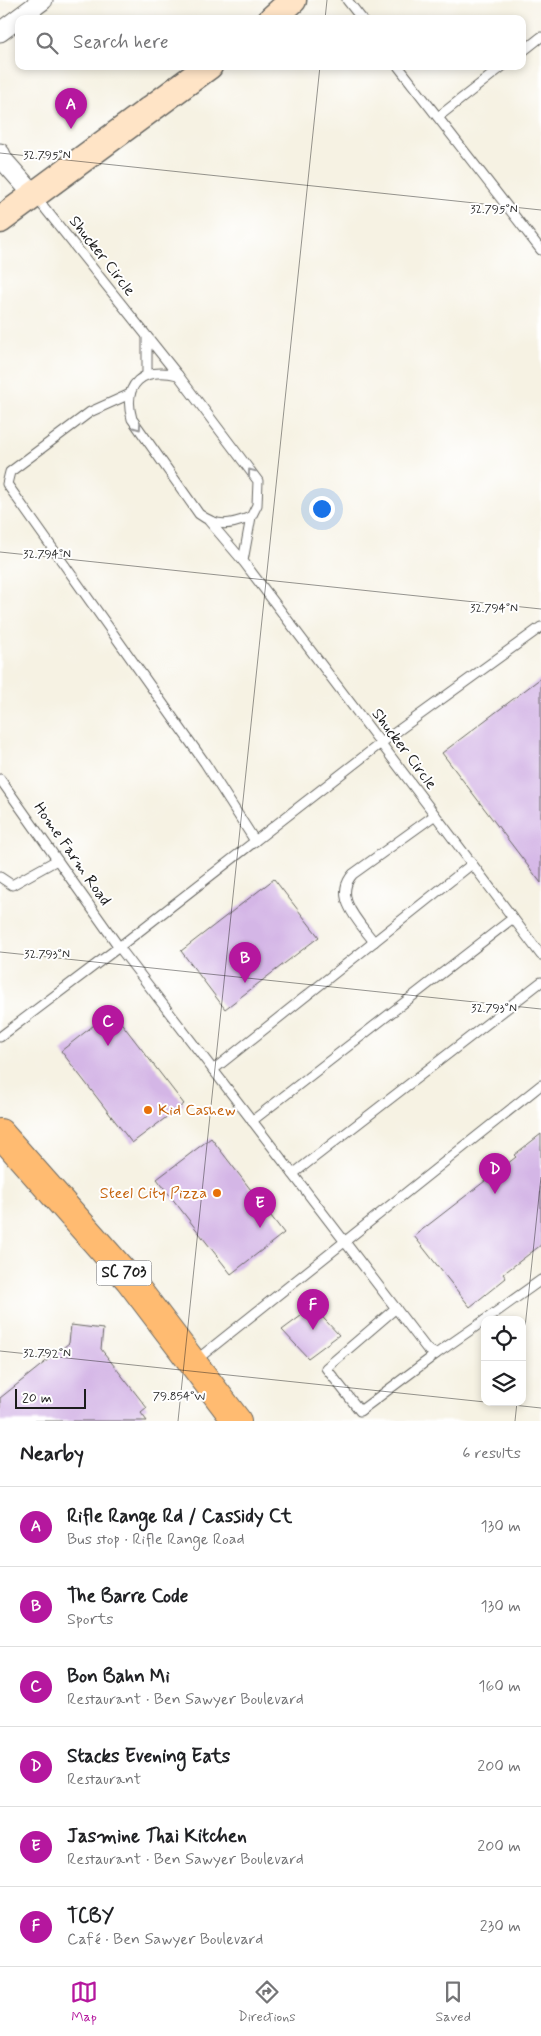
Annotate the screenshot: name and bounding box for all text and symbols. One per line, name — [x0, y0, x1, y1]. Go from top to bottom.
search box — [15, 15, 526, 70]
icon: search — [33, 29, 61, 57]
text: Search here — [73, 30, 169, 55]
pin: A — [55, 88, 87, 129]
text: 32.795°N — [23, 148, 71, 164]
text: 32.795°N — [470, 202, 518, 218]
street label: Shucker Circle — [64, 212, 140, 301]
one-way arrow — [132, 421, 141, 431]
one-way arrow — [249, 469, 257, 478]
your location — [309, 496, 335, 522]
text: 32.794°N — [23, 547, 71, 563]
text: 32.794°N — [470, 601, 518, 617]
street label: Shucker Circle — [367, 704, 441, 794]
street label: Home Farm Road — [28, 798, 116, 910]
pin: B — [229, 942, 261, 983]
text: 32.793°N — [24, 947, 70, 963]
text: 32.793°N — [471, 1001, 517, 1017]
pin: C — [92, 1005, 124, 1046]
place label: Kid Cashew — [158, 1100, 236, 1121]
marker: Kid Cashew — [142, 1104, 154, 1116]
pin: D — [479, 1153, 511, 1194]
place label: Steel City Pizza — [100, 1183, 207, 1204]
marker: Steel City Pizza — [211, 1187, 223, 1199]
pin: E — [244, 1187, 276, 1228]
road number: SC 703 — [96, 1260, 152, 1286]
pin: F — [297, 1289, 329, 1330]
map controls — [481, 1316, 526, 1406]
button: locate — [481, 1316, 526, 1361]
text: 32.792°N — [23, 1346, 71, 1362]
button: layers — [481, 1361, 526, 1406]
scale bar — [15, 1386, 86, 1409]
text: 20 m — [22, 1389, 52, 1407]
text: 79.854°W — [153, 1389, 205, 1405]
text: Nearby — [20, 1440, 84, 1468]
text: 6 results — [462, 1443, 521, 1464]
text: Rifle Range Rd / Cassidy Ct — [67, 1504, 292, 1529]
text: A — [31, 1516, 41, 1537]
text: 130 m — [480, 1516, 521, 1537]
text: Bus stop · Rifle Range Road — [67, 1529, 245, 1550]
text: The Barre Code — [67, 1584, 188, 1609]
text: B — [31, 1596, 41, 1617]
text: 130 m — [480, 1596, 521, 1617]
text: Sports — [67, 1609, 113, 1630]
text: Bon Bahn Mi — [67, 1664, 170, 1689]
text: C — [30, 1676, 42, 1697]
text: 160 m — [478, 1676, 521, 1697]
text: Restaurant · Ben Sawyer Boulevard — [67, 1689, 304, 1710]
text: Stacks Evening Eats — [67, 1744, 230, 1769]
text: D — [30, 1756, 42, 1777]
text: 200 m — [477, 1756, 521, 1777]
text: Restaurant — [67, 1769, 141, 1790]
text: Jasmine Thai Kitchen — [67, 1824, 247, 1849]
text: E — [31, 1836, 41, 1857]
text: 200 m — [477, 1836, 521, 1857]
text: Restaurant · Ben Sawyer Boulevard — [67, 1849, 304, 1870]
text: TCBY — [67, 1904, 114, 1929]
text: F — [32, 1916, 40, 1937]
text: 230 m — [480, 1916, 521, 1937]
text: Café · Ben Sawyer Boulevard — [67, 1929, 263, 1950]
tab: Map — [70, 1978, 98, 2026]
tab: Directions — [238, 1978, 296, 2026]
tab: Saved — [436, 1978, 471, 2026]

